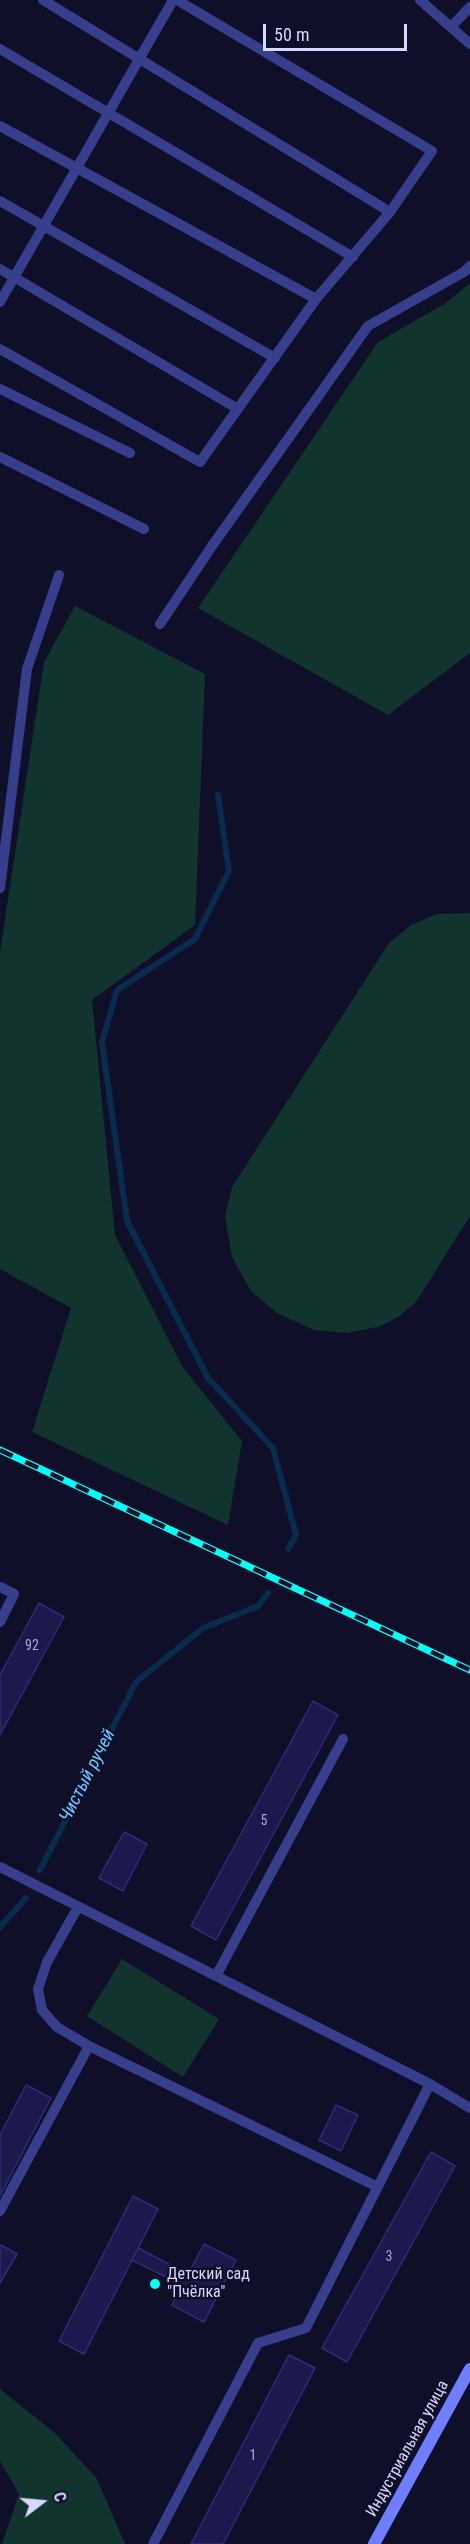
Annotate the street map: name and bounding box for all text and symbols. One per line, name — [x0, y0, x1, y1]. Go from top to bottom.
scale bar — [266, 12, 410, 50]
text: 50 m — [274, 24, 309, 45]
house number: 92 — [25, 1638, 39, 1654]
water label: Чистый ручей — [55, 1726, 121, 1826]
house number: 5 — [261, 1813, 267, 1829]
house number: 3 — [386, 2249, 392, 2265]
place label: Детский сад "Пчёлка" — [167, 2265, 250, 2303]
marker: Детский сад "Пчёлка" — [148, 2277, 162, 2291]
street label: Индустриальная улица — [363, 2378, 453, 2520]
house number: 1 — [250, 2448, 256, 2464]
north arrow — [12, 2472, 72, 2532]
text: С — [49, 2490, 70, 2504]

